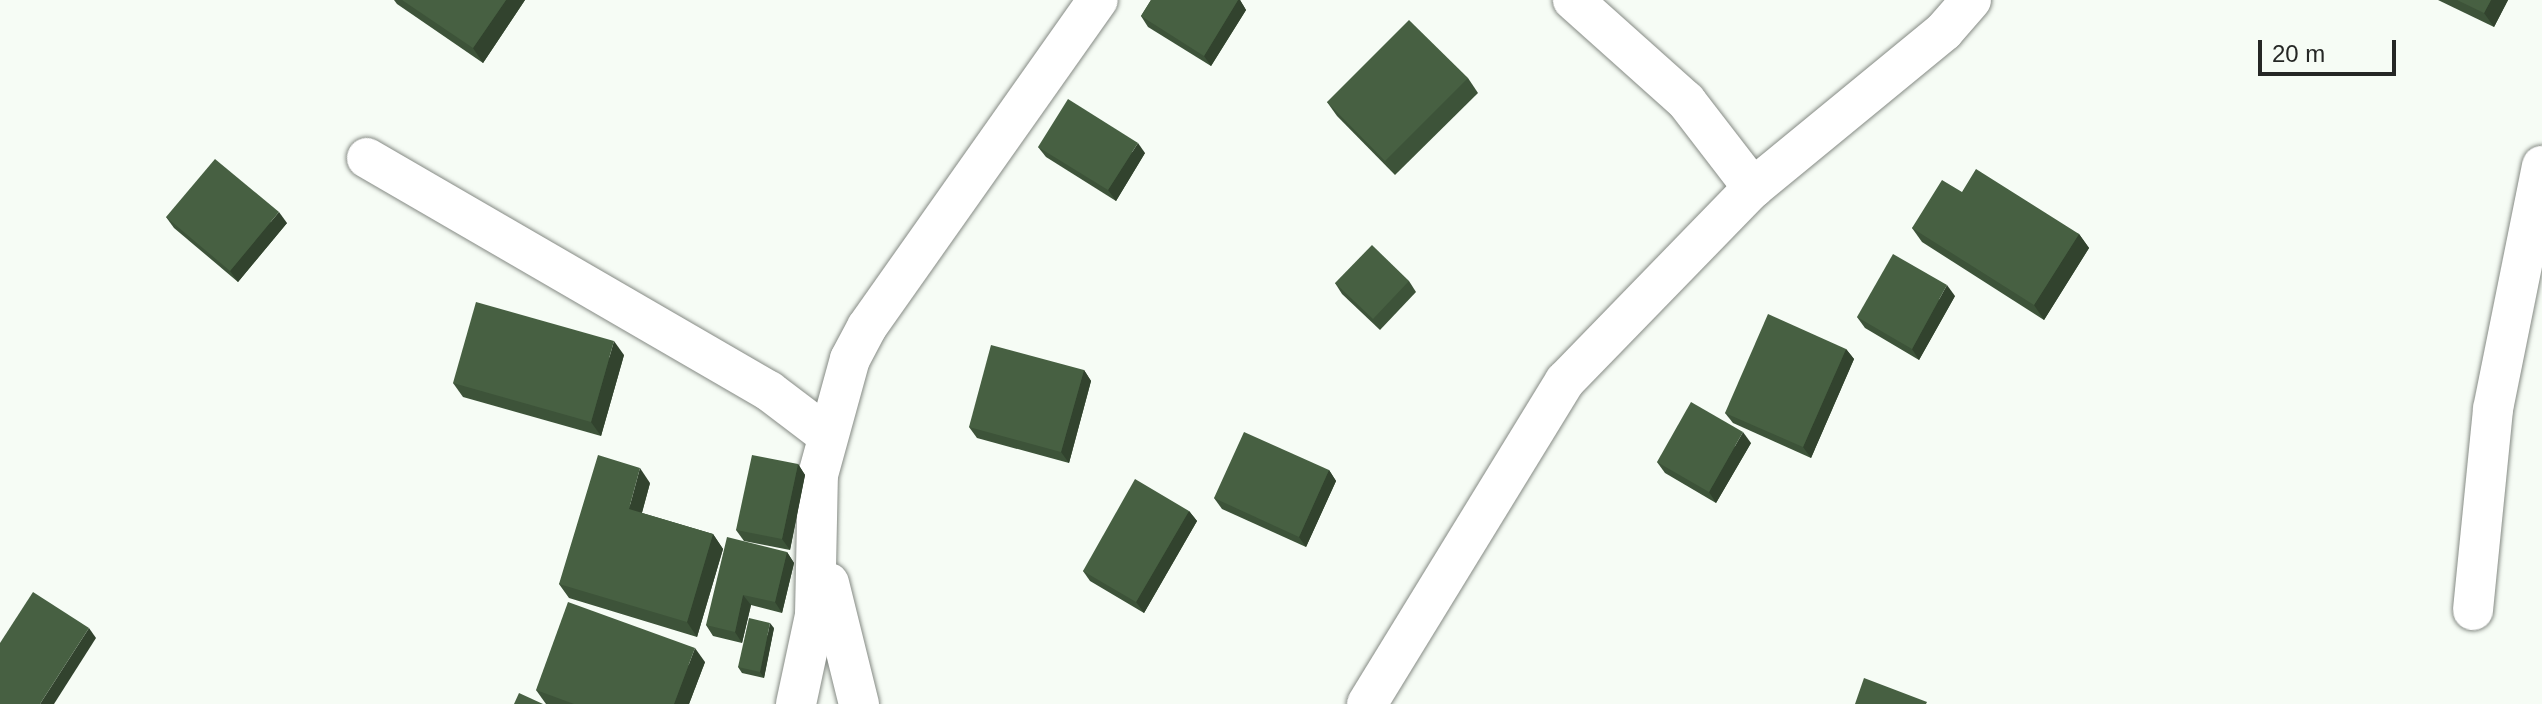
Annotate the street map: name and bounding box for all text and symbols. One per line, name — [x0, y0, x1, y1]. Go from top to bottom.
scale bar — [2262, 24, 2400, 74]
text: 20 m — [2272, 40, 2325, 67]

